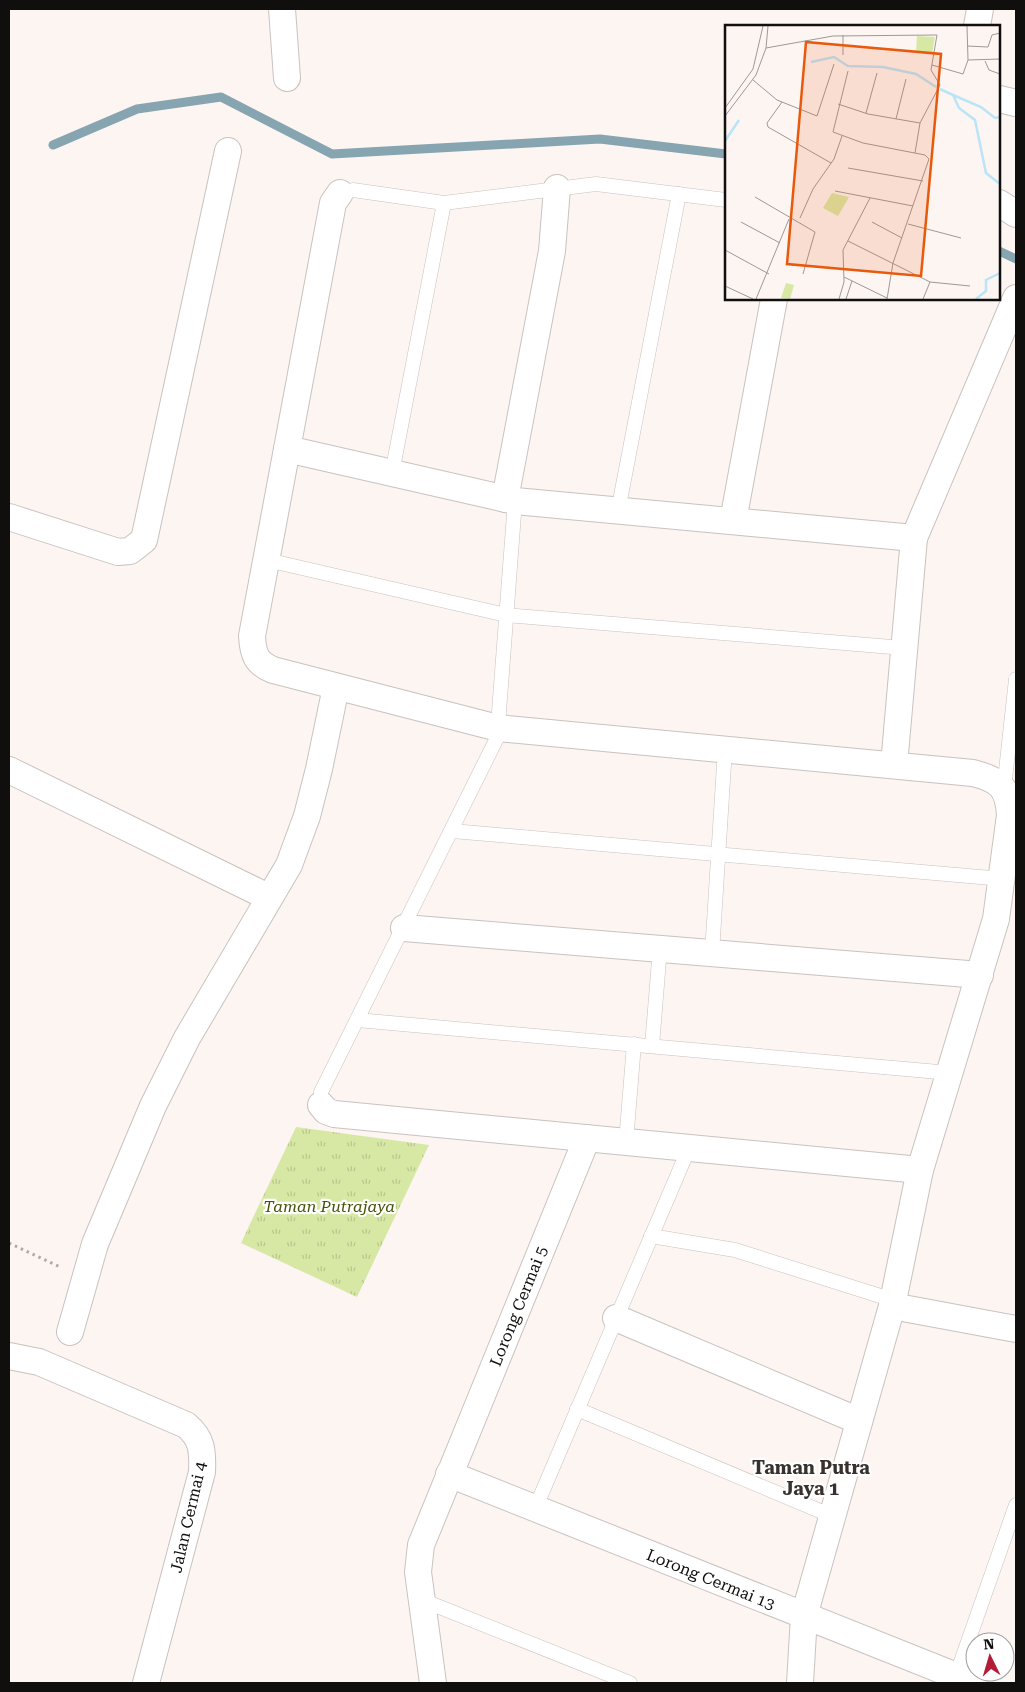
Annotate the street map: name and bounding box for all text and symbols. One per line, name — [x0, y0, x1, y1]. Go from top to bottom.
inset map — [725, 25, 1000, 300]
park label: Taman Putrajaya — [263, 1197, 395, 1216]
street label: Lorong Cermai 5 — [486, 1243, 551, 1369]
district label: Taman Putra Jaya 1 — [752, 1457, 870, 1499]
street label: Jalan Cermai 4 — [166, 1460, 211, 1575]
street label: Lorong Cermai 13 — [644, 1545, 778, 1614]
north arrow — [965, 1632, 1015, 1682]
text: N — [983, 1636, 995, 1652]

